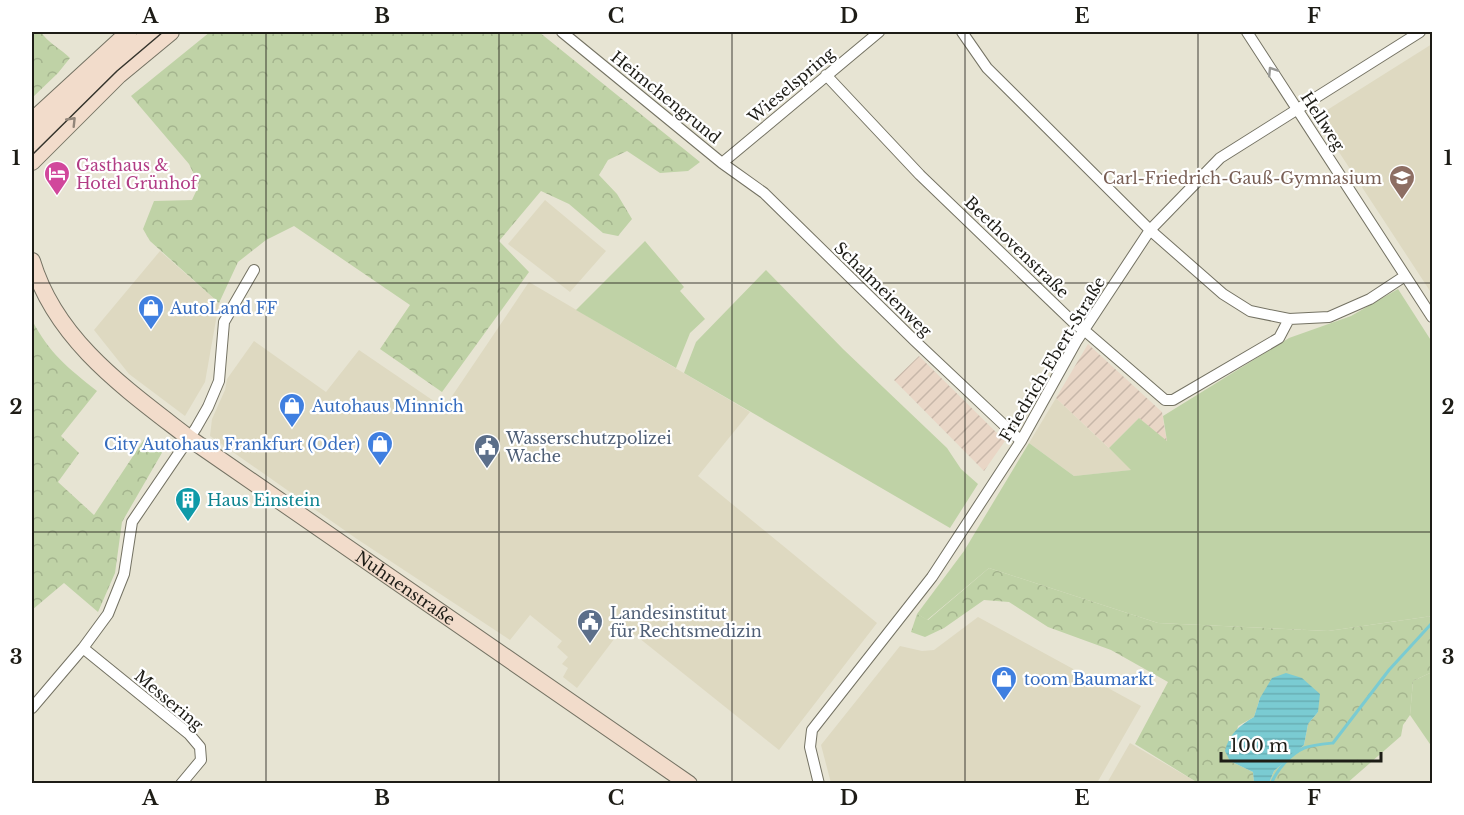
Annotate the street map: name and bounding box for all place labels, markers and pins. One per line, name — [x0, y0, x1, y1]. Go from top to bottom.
place label: Gasthaus & Hotel Grünhof — [76, 155, 200, 193]
hotel icon: Gasthaus & Hotel Grünhof — [42, 159, 72, 197]
school or university icon: Carl-Friedrich-Gauß-Gymnasium — [1387, 163, 1417, 201]
place label: Carl-Friedrich-Gauß-Gymnasium — [1103, 168, 1382, 188]
shop icon: AutoLand FF — [136, 293, 166, 331]
place label: AutoLand FF — [169, 298, 278, 318]
shop icon: Autohaus Minnich — [277, 391, 307, 429]
place label: Autohaus Minnich — [311, 396, 464, 416]
place label: Wasserschutzpolizei Wache — [505, 428, 672, 466]
shop icon: City Autohaus Frankfurt (Oder) — [365, 429, 395, 467]
public building icon: Wasserschutzpolizei Wache — [472, 432, 502, 470]
place label: City Autohaus Frankfurt (Oder) — [104, 434, 360, 454]
building icon: Haus Einstein — [173, 485, 203, 523]
place label: Haus Einstein — [207, 490, 320, 510]
place label: Landesinstitut für Rechtsmedizin — [610, 603, 762, 641]
public building icon: Landesinstitut für Rechtsmedizin — [575, 607, 605, 645]
shop icon: toom Baumarkt — [989, 664, 1019, 702]
place label: toom Baumarkt — [1024, 669, 1154, 689]

